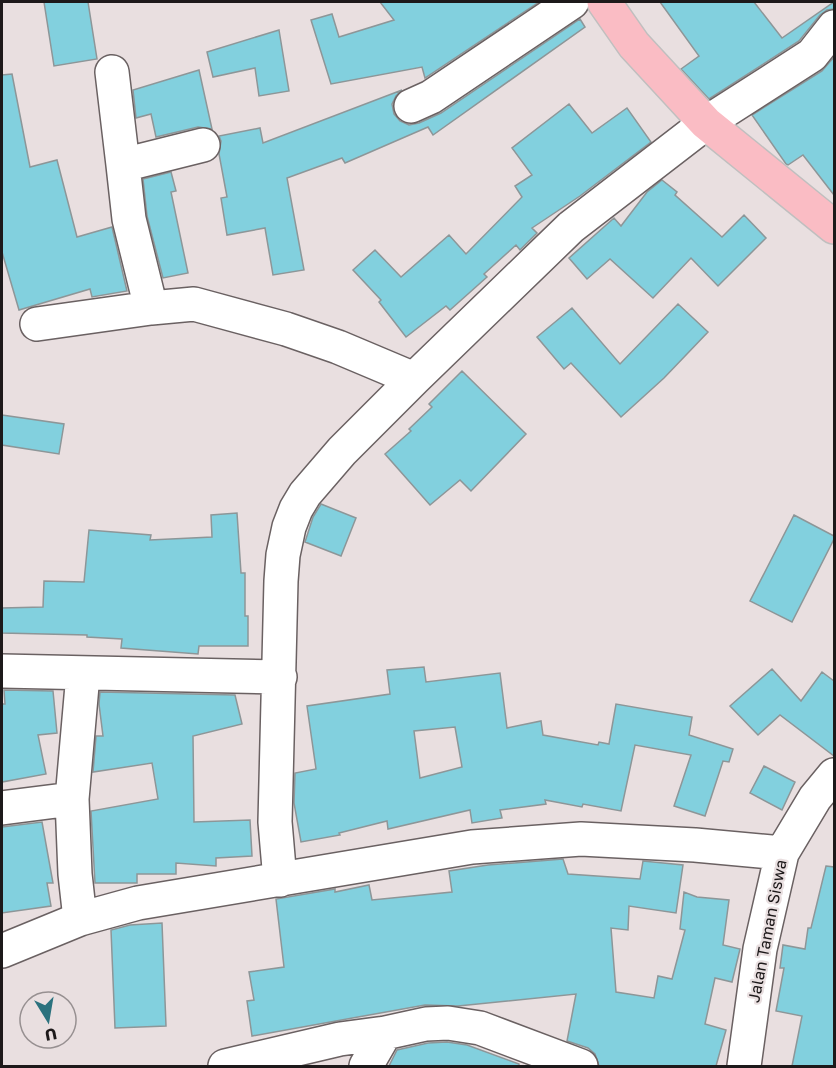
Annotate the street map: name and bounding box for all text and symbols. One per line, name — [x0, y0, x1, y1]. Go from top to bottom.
street label: Jalan Taman Siswa — [743, 858, 791, 1004]
north arrow — [18, 990, 78, 1050]
text: U — [43, 1024, 59, 1046]

